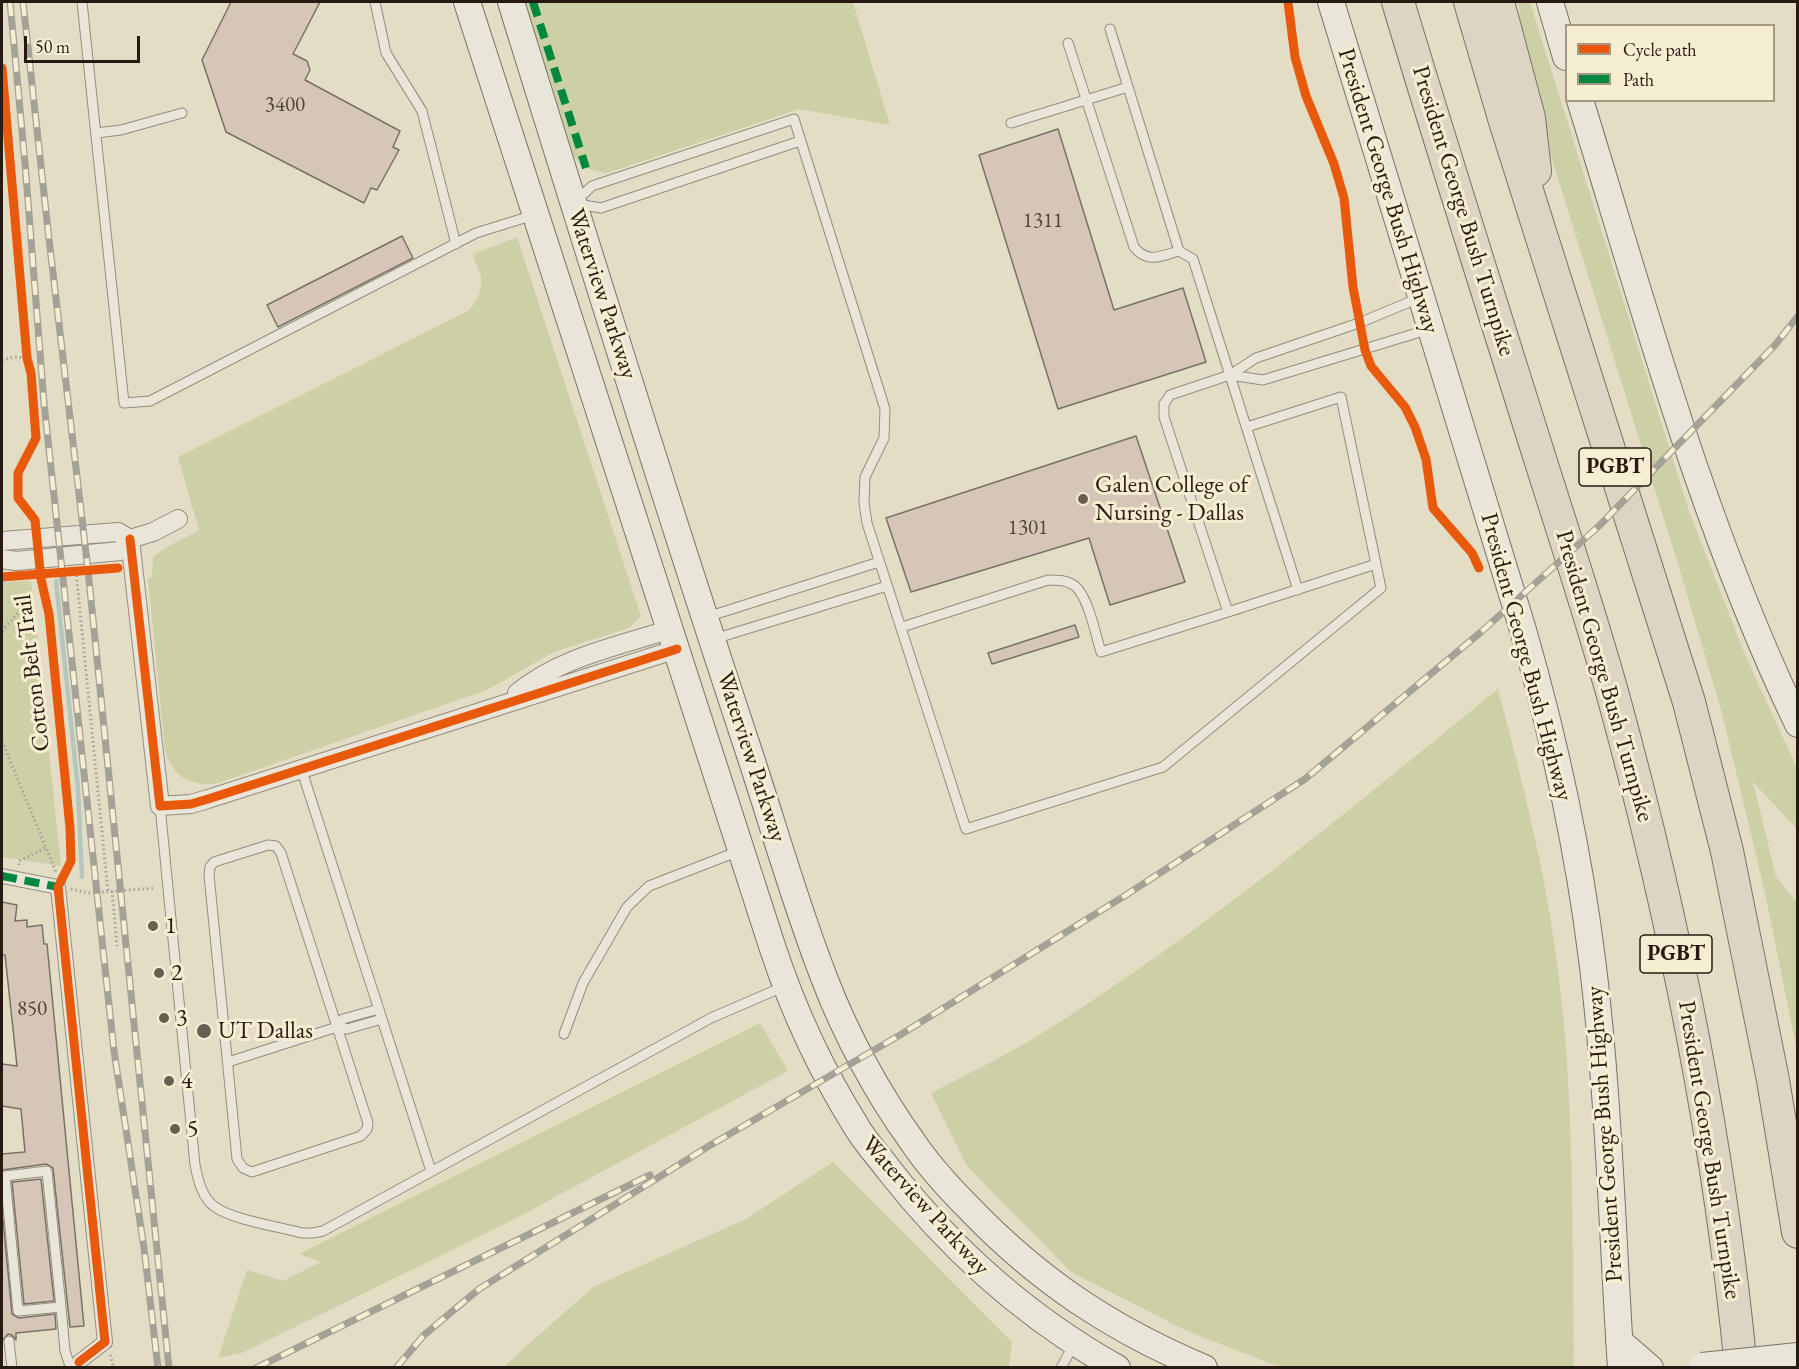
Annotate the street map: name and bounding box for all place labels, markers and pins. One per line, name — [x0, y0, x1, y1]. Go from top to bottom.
place label: Galen College of Nursing - Dallas — [1095, 471, 1248, 527]
marker: Galen College of Nursing - Dallas — [1076, 492, 1090, 506]
place label: 1 — [165, 912, 177, 940]
marker: 1 — [146, 919, 160, 933]
place label: 2 — [171, 959, 183, 987]
marker: 2 — [152, 966, 166, 980]
place label: 3 — [176, 1004, 188, 1032]
marker: 3 — [157, 1011, 171, 1025]
place label: UT Dallas — [218, 1017, 313, 1045]
marker: UT Dallas — [195, 1022, 213, 1040]
place label: 4 — [181, 1067, 193, 1095]
marker: 4 — [162, 1074, 176, 1088]
place label: 5 — [187, 1115, 199, 1143]
marker: 5 — [168, 1122, 182, 1136]

